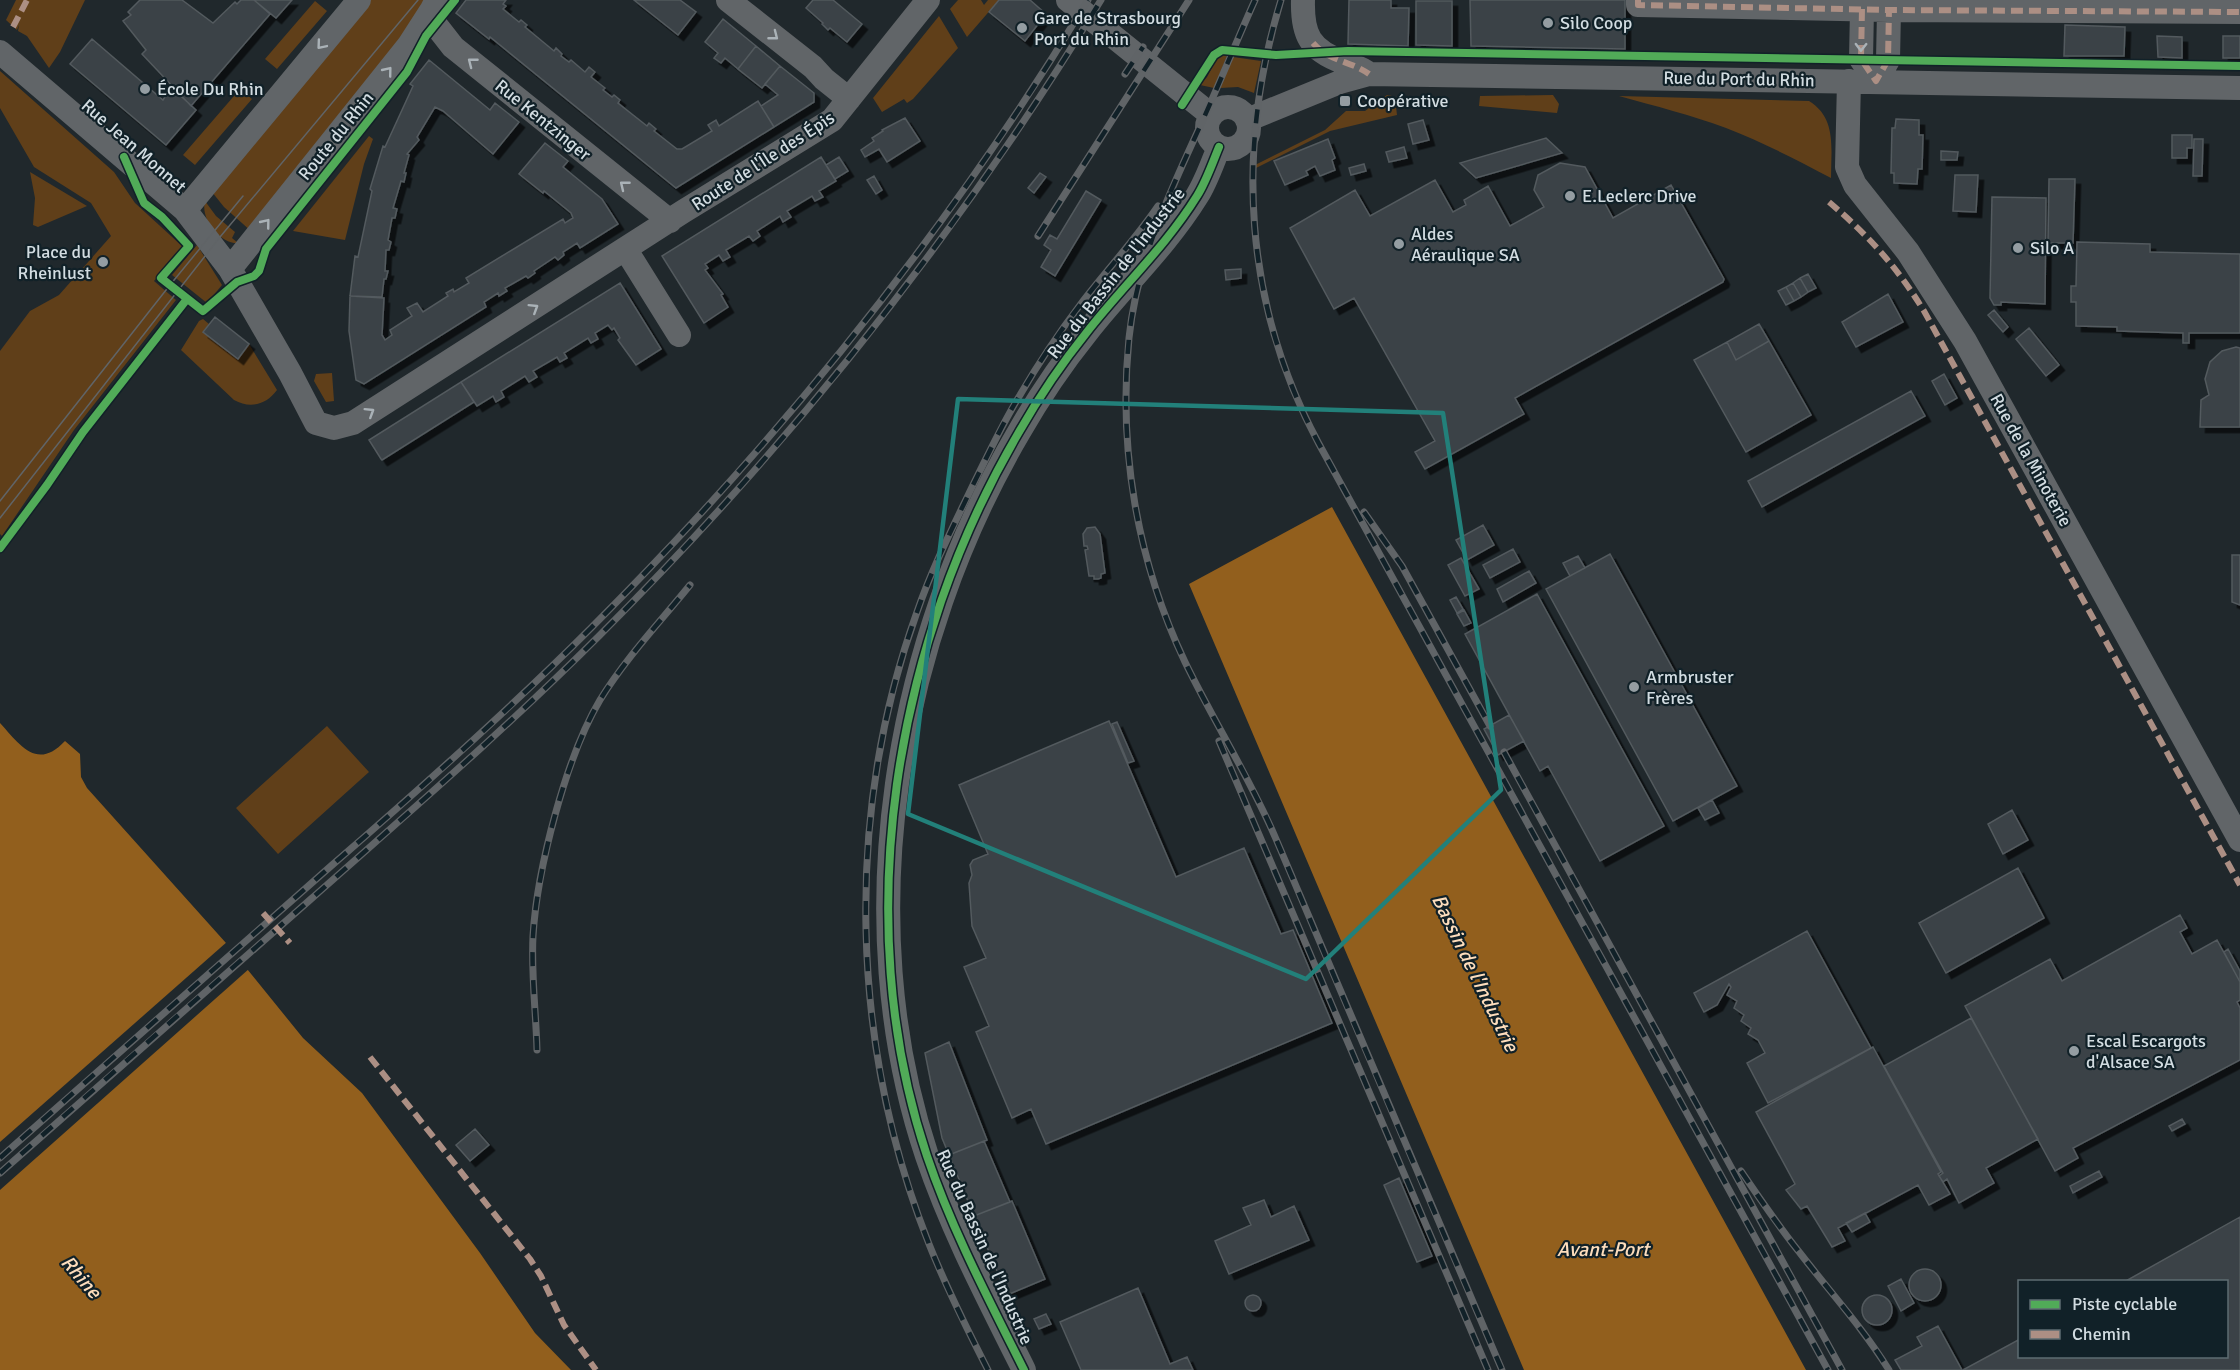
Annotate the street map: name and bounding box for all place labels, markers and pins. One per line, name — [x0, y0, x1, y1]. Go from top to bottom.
place label: Gare de Strasbourg Port du Rhin — [1034, 7, 1181, 50]
place label: Silo Coop — [1560, 12, 1632, 34]
marker: Silo Coop — [1541, 16, 1555, 30]
marker: Gare de Strasbourg Port du Rhin — [1015, 21, 1029, 35]
place label: École Du Rhin — [157, 78, 264, 100]
marker: École Du Rhin — [138, 82, 152, 96]
place label: Coopérative — [1357, 90, 1449, 112]
marker: Coopérative — [1338, 94, 1352, 108]
place label: E.Leclerc Drive — [1582, 185, 1696, 207]
marker: E.Leclerc Drive — [1563, 189, 1577, 203]
place label: Aldes Aéraulique SA — [1411, 223, 1520, 266]
marker: Aldes Aéraulique SA — [1392, 237, 1406, 251]
place label: Silo A — [2030, 237, 2074, 259]
place label: Place du Rheinlust — [18, 241, 91, 284]
marker: Silo A — [2011, 241, 2025, 255]
marker: Place du Rheinlust — [96, 255, 110, 269]
place label: Armbruster Frères — [1646, 666, 1734, 709]
marker: Armbruster Frères — [1627, 680, 1641, 694]
place label: Escal Escargots d'Alsace SA — [2086, 1030, 2206, 1073]
marker: Escal Escargots d'Alsace SA — [2067, 1044, 2081, 1058]

